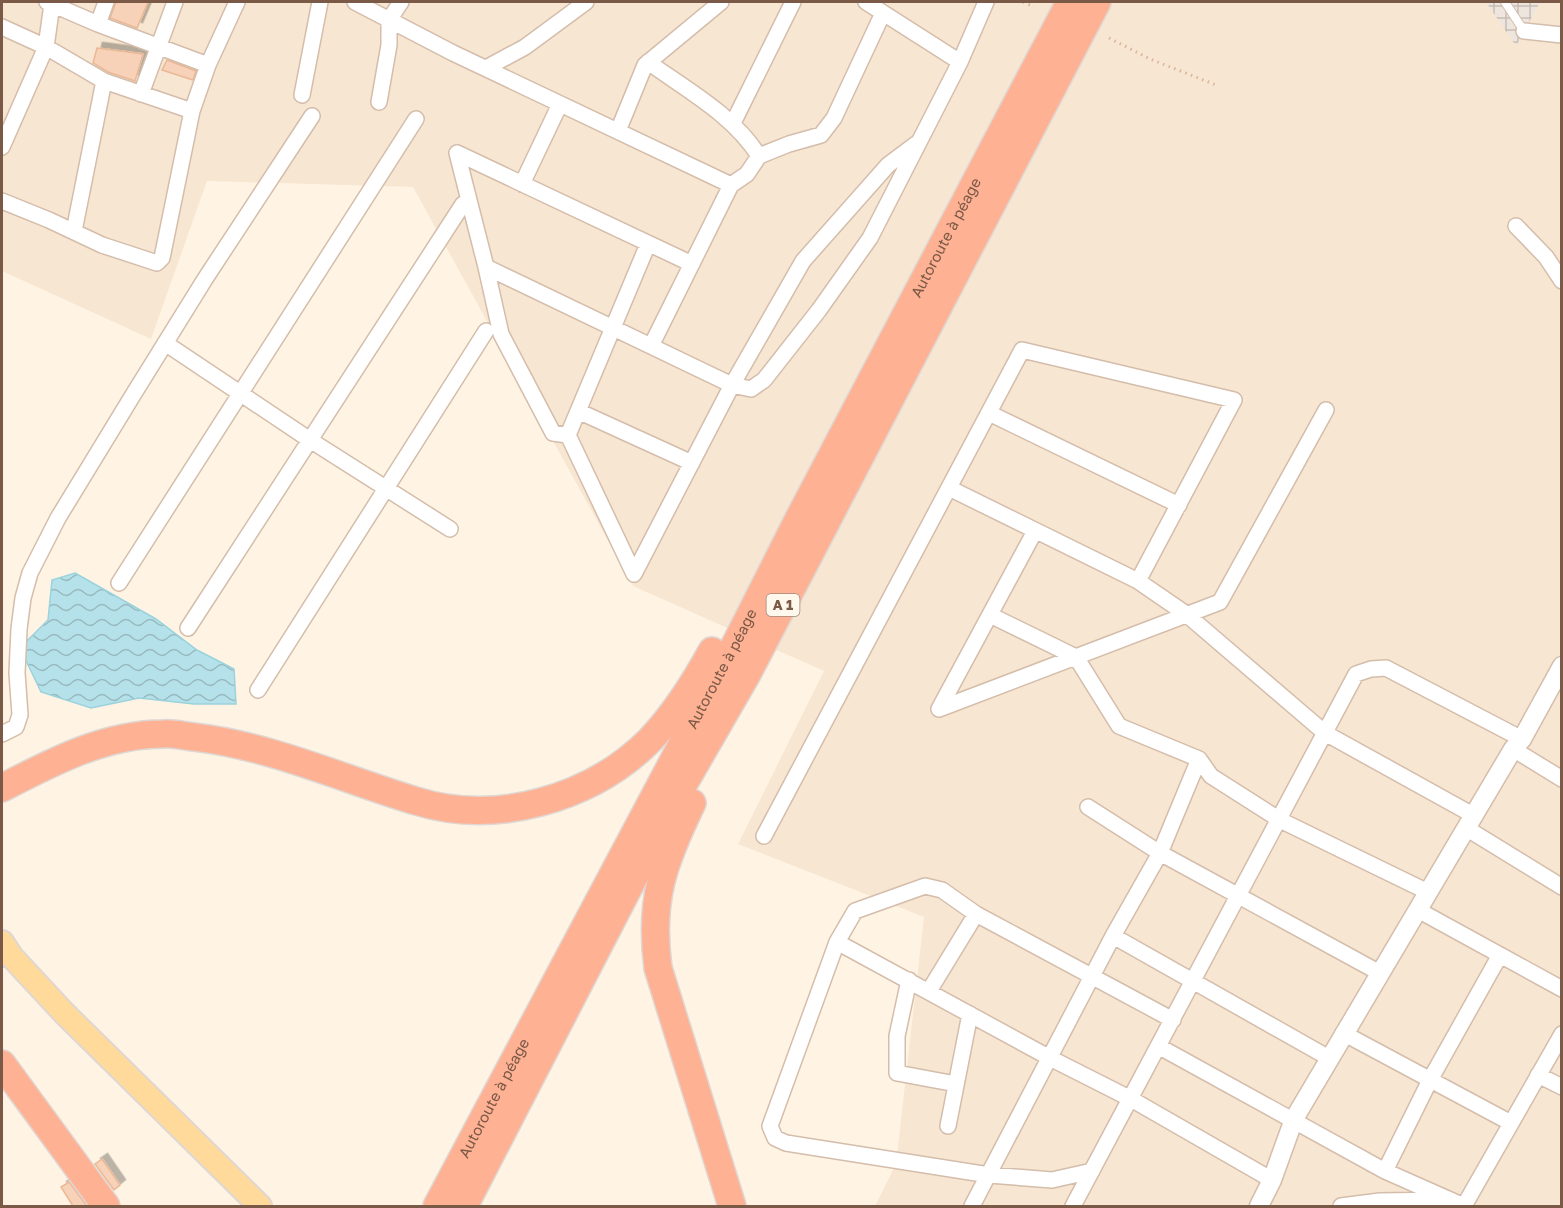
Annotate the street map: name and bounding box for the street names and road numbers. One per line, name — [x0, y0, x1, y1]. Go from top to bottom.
street label: Autoroute à péage — [906, 174, 984, 300]
road number: A 1 — [766, 594, 800, 616]
street label: Autoroute à péage — [682, 605, 760, 731]
street label: Autoroute à péage — [454, 1035, 533, 1161]

